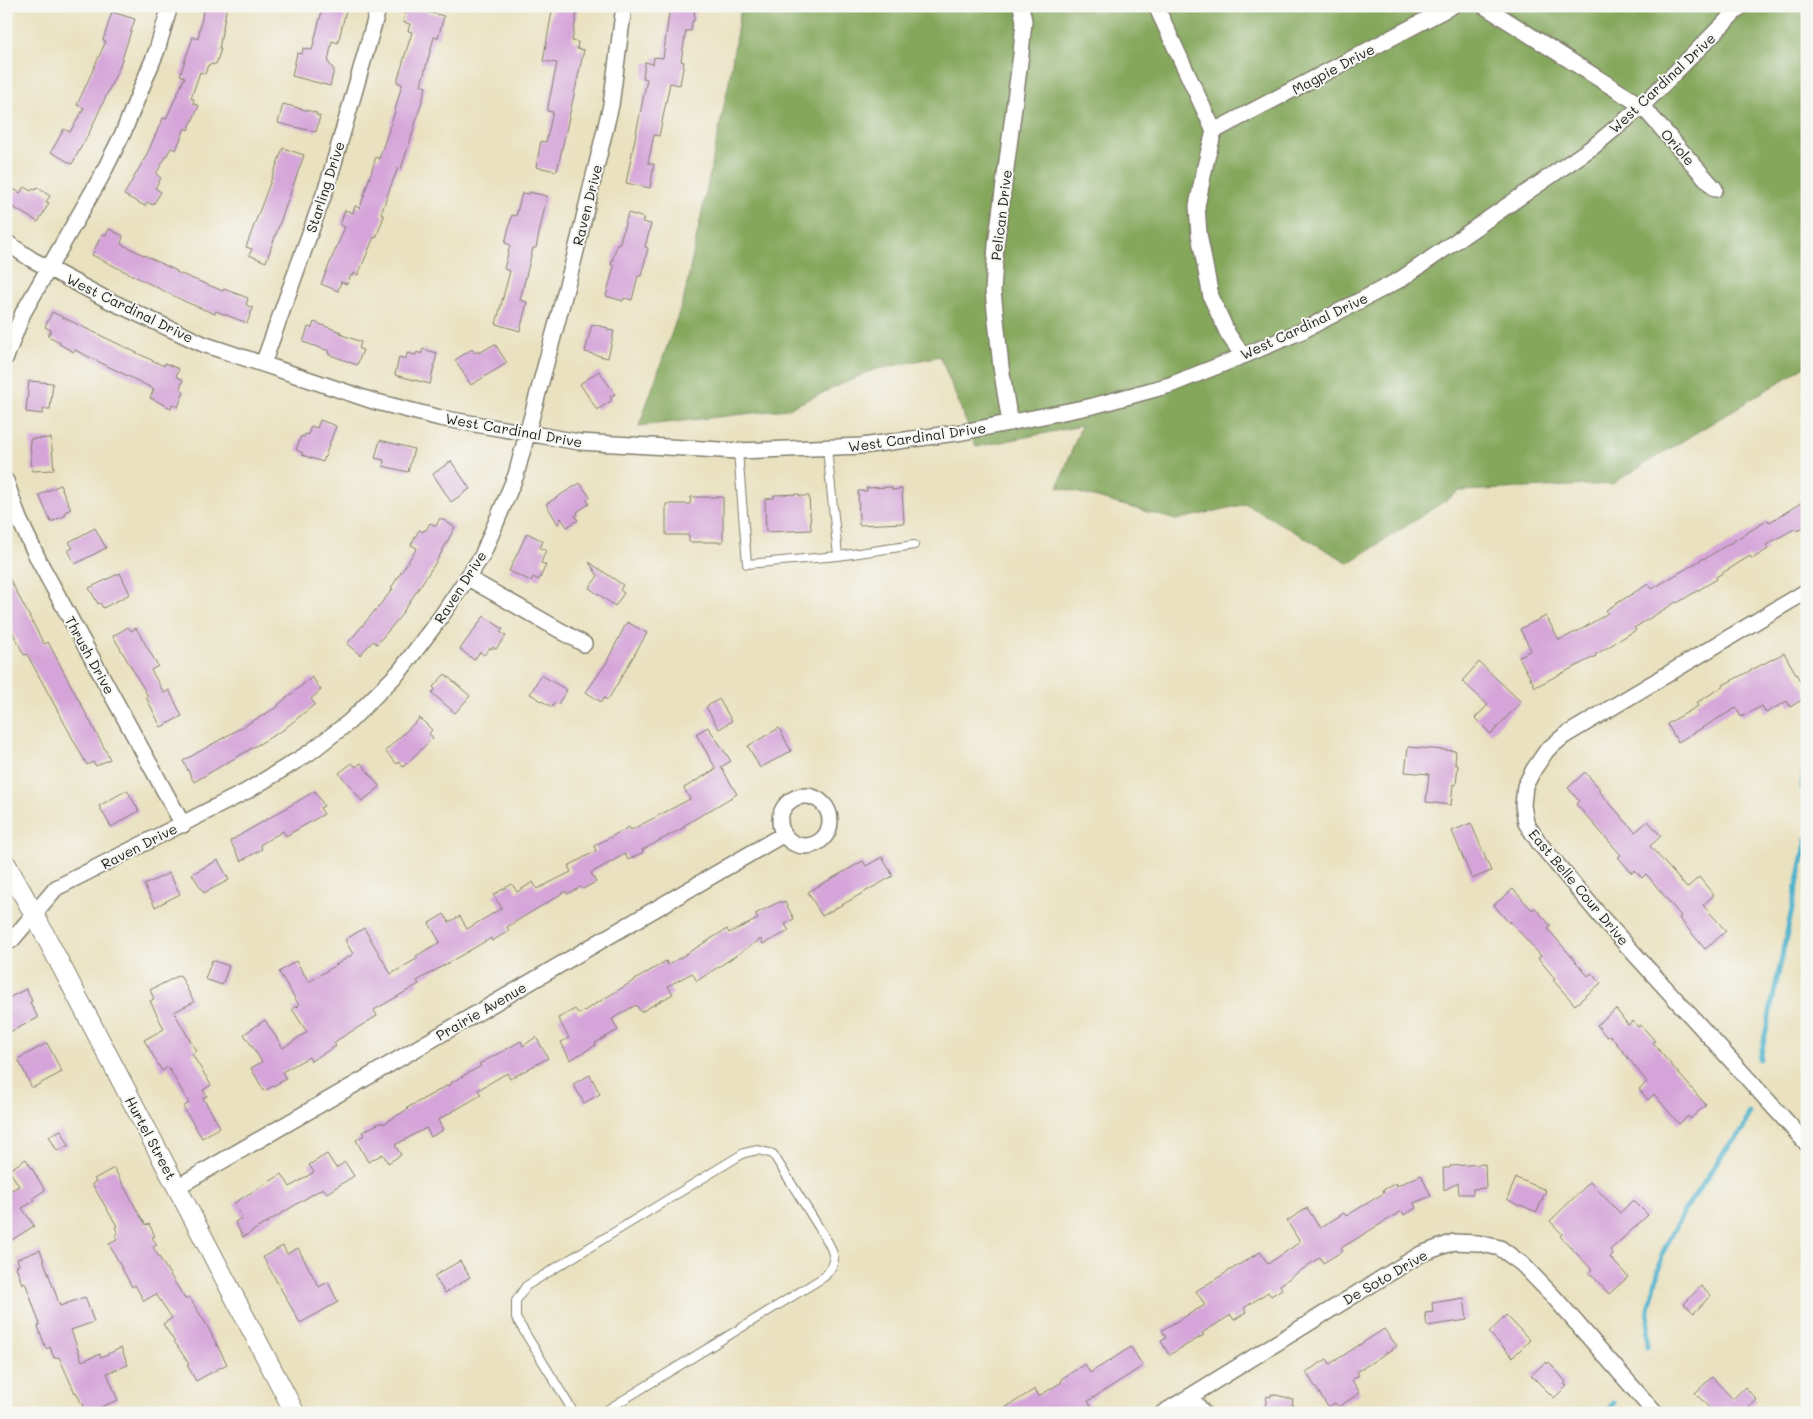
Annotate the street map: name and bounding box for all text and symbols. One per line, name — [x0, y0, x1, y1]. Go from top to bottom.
street label: West Cardinal Drive — [1605, 29, 1719, 137]
street label: Magpie Drive — [1288, 39, 1378, 99]
street label: Oriole — [1657, 125, 1699, 169]
street label: Starling Drive — [301, 139, 349, 235]
street label: Raven Drive — [568, 162, 606, 248]
street label: Pelican Drive — [986, 169, 1016, 261]
street label: West Cardinal Drive — [63, 269, 197, 347]
street label: West Cardinal Drive — [1237, 288, 1371, 364]
street label: West Cardinal Drive — [444, 409, 584, 451]
street label: West Cardinal Drive — [847, 418, 987, 456]
street label: Raven Drive — [429, 547, 491, 627]
street label: Thrush Drive — [61, 613, 119, 697]
street label: Raven Drive — [98, 819, 180, 873]
street label: East Belle Cour Drive — [1525, 825, 1633, 949]
street label: Prairie Avenue — [432, 977, 530, 1045]
street label: Hurtel Street — [121, 1093, 181, 1183]
street label: De Soto Drive — [1339, 1245, 1431, 1309]

